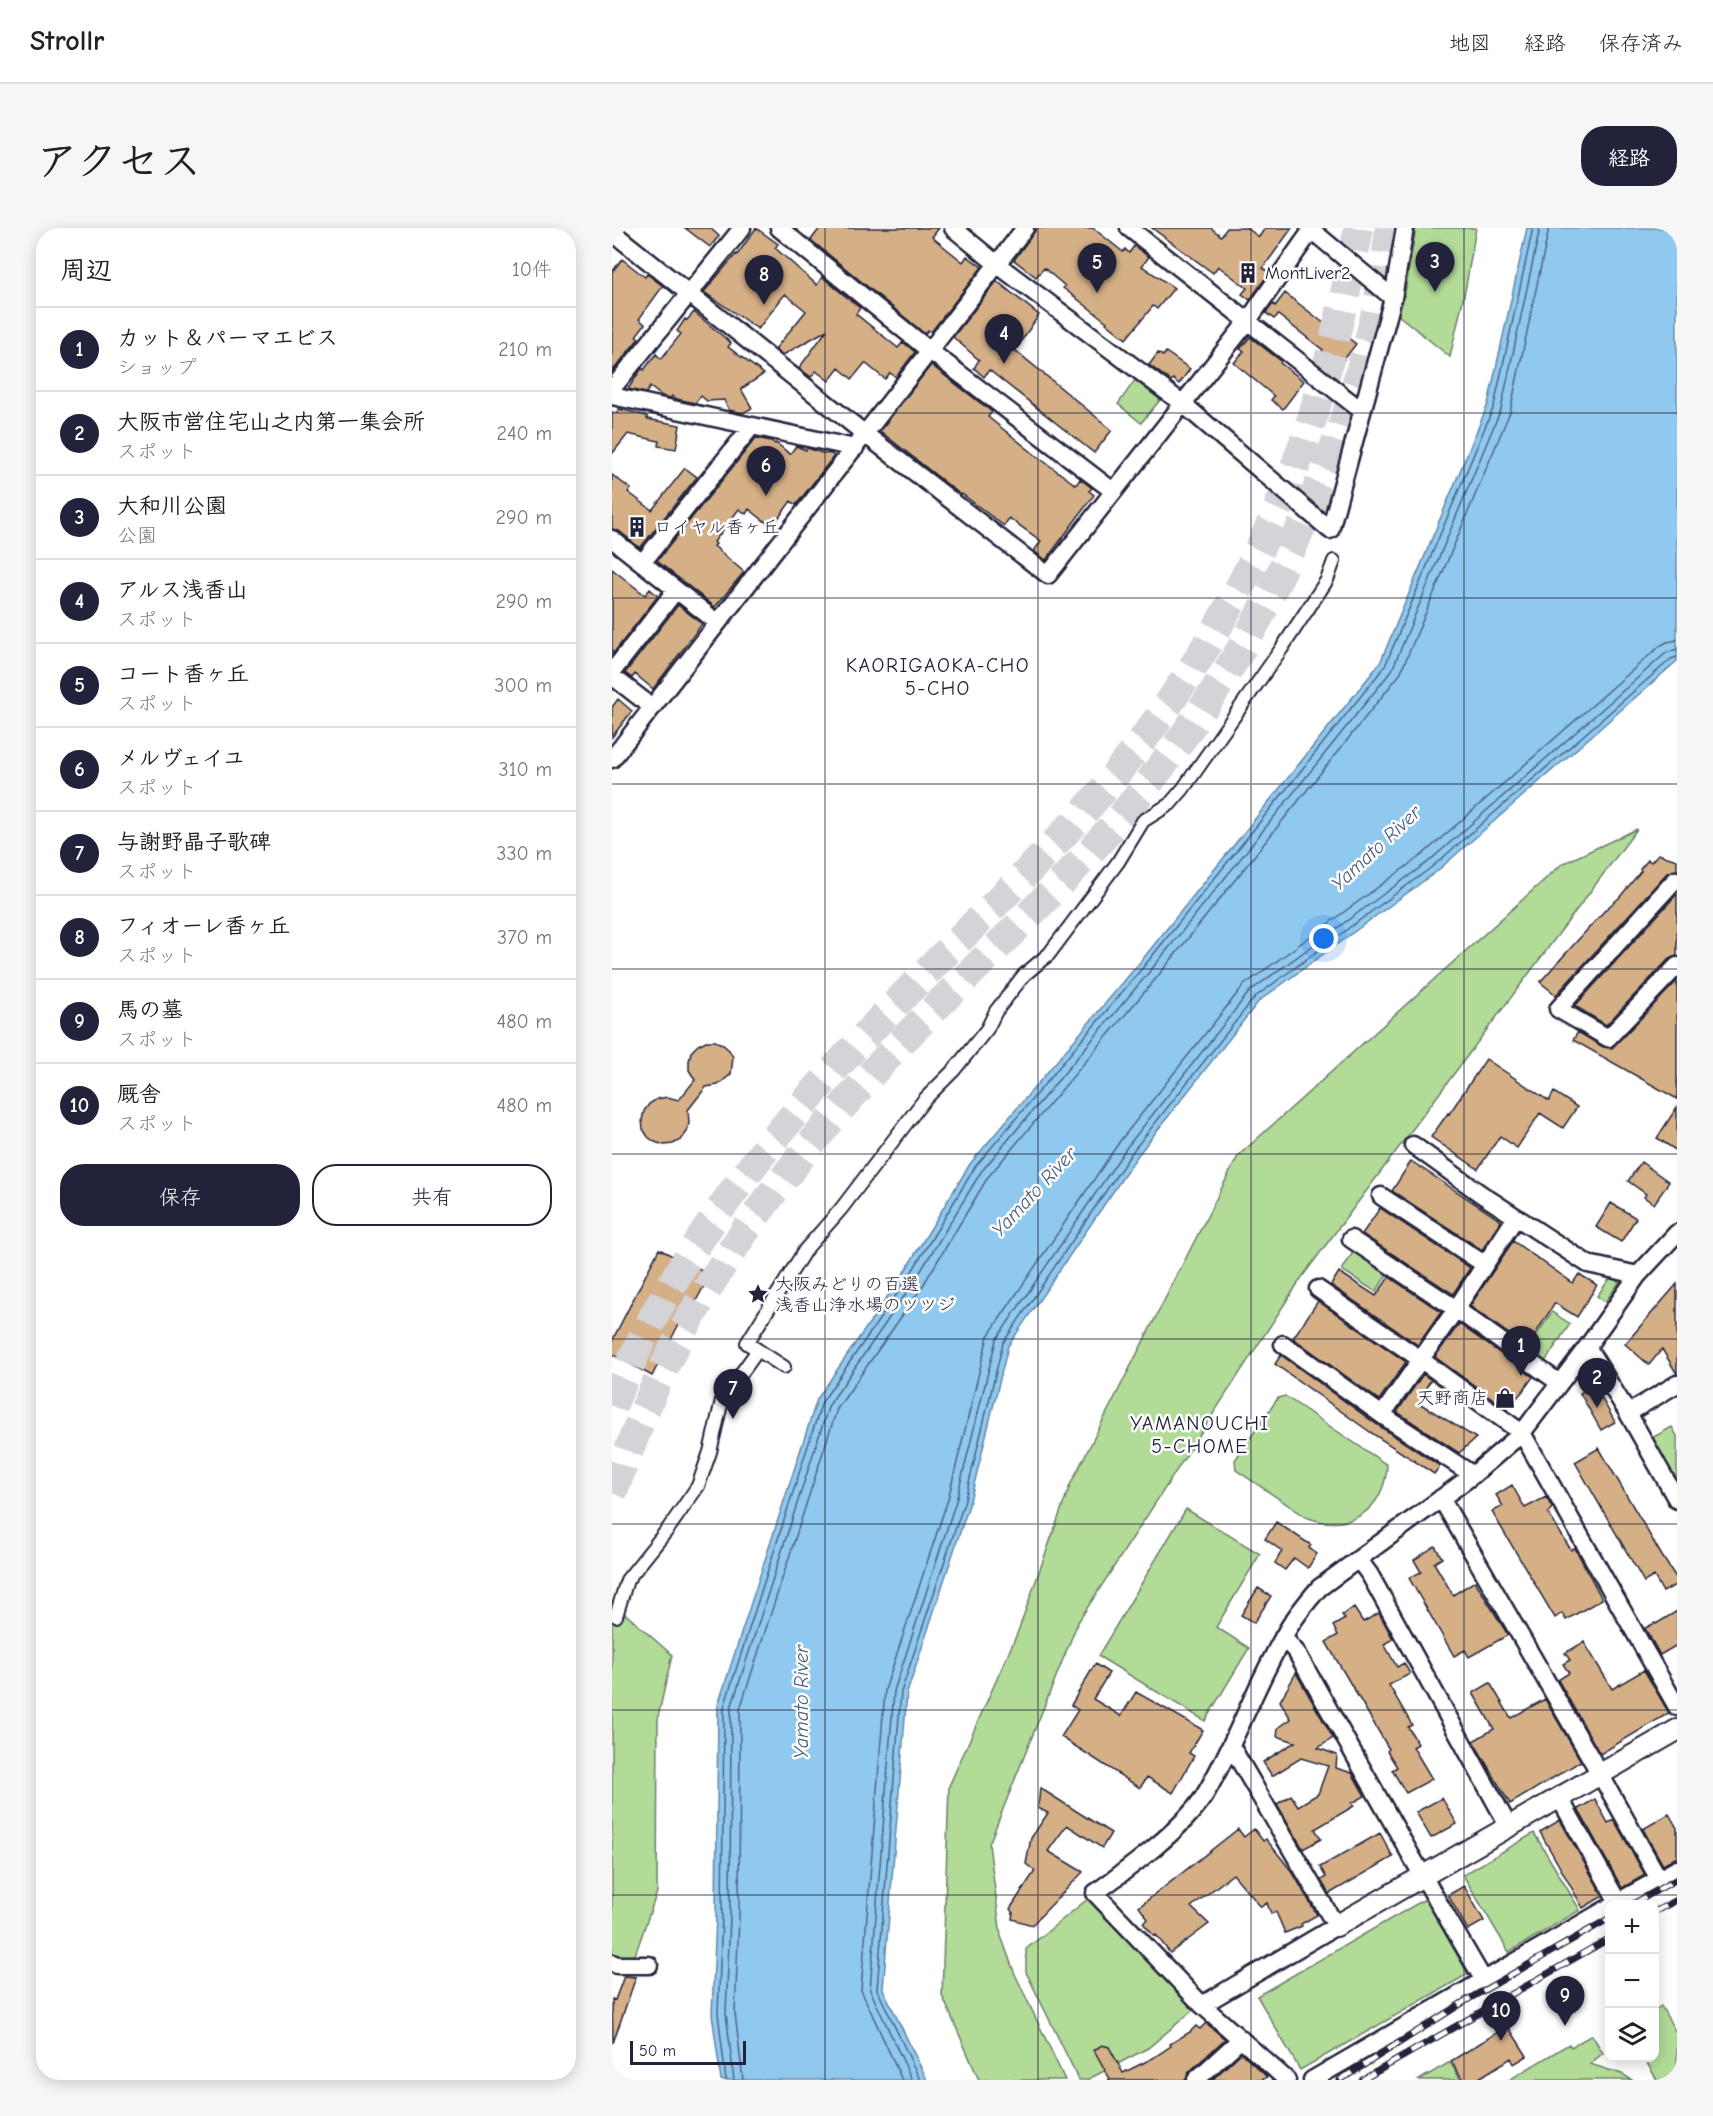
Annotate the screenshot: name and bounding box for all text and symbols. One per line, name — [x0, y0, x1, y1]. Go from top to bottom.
text: Strollr — [30, 25, 104, 57]
text: 地図 — [1449, 31, 1491, 55]
text: 経路 — [1524, 31, 1566, 55]
text: 保存済み — [1599, 31, 1683, 55]
button: 経路 — [1581, 126, 1677, 186]
text: アクセス — [36, 137, 201, 186]
pin: 3 — [1416, 242, 1454, 292]
pin: 5 — [1078, 244, 1116, 293]
text: 周辺 — [60, 256, 112, 286]
pin: 8 — [744, 256, 784, 305]
text: 10件 — [512, 258, 552, 281]
building icon: MontLiver2 — [1236, 261, 1260, 285]
place label: MontLiver2 — [1265, 263, 1351, 284]
pin: 4 — [984, 314, 1024, 364]
text: カット＆パーマエビス — [117, 325, 338, 351]
text: 1 — [76, 338, 83, 361]
text: 210 m — [498, 338, 552, 361]
text: ショップ — [117, 356, 196, 379]
text: 大阪市営住宅山之内第一集会所 — [117, 409, 425, 435]
text: 2 — [75, 422, 84, 445]
text: 240 m — [497, 422, 552, 445]
text: スポット — [117, 440, 197, 463]
pin: 6 — [746, 446, 786, 496]
text: 大和川公園 — [117, 493, 227, 519]
text: 3 — [75, 506, 84, 529]
text: 290 m — [496, 506, 552, 529]
building icon: ロイヤル香ヶ丘 — [625, 515, 649, 539]
place label: ロイヤル香ヶ丘 — [654, 517, 780, 538]
text: 公園 — [117, 524, 157, 547]
text: アルス浅香山 — [117, 577, 248, 603]
text: 4 — [75, 590, 84, 613]
text: 290 m — [496, 590, 552, 613]
text: スポット — [117, 608, 197, 631]
district label: KAORIGAOKA-CHO 5-CHO — [846, 654, 1030, 700]
text: コート香ヶ丘 — [117, 661, 249, 687]
text: 5 — [74, 674, 85, 697]
text: 300 m — [494, 674, 552, 697]
text: スポット — [117, 692, 197, 715]
text: メルヴェイユ — [117, 745, 245, 771]
text: 6 — [74, 758, 85, 781]
text: 310 m — [499, 758, 552, 781]
text: スポット — [117, 776, 197, 799]
water label: Yamato River — [1327, 800, 1426, 895]
text: 与謝野晶子歌碑 — [117, 829, 271, 855]
text: 7 — [75, 842, 84, 865]
text: 330 m — [496, 842, 552, 865]
text: スポット — [117, 860, 197, 883]
text: フィオーレ香ヶ丘 — [117, 913, 290, 939]
your location — [1309, 924, 1338, 953]
text: 8 — [74, 926, 85, 949]
text: 370 m — [497, 926, 552, 949]
text: スポット — [117, 944, 197, 967]
text: 馬の墓 — [117, 997, 183, 1023]
text: 9 — [74, 1010, 85, 1033]
text: 480 m — [497, 1010, 552, 1033]
text: スポット — [117, 1028, 197, 1051]
text: 厩舎 — [117, 1081, 161, 1107]
text: 10 — [70, 1094, 89, 1117]
text: 480 m — [497, 1094, 552, 1117]
text: スポット — [117, 1112, 197, 1135]
water label: Yamato River — [987, 1142, 1082, 1241]
button: 保存 — [60, 1164, 300, 1226]
button: 共有 — [312, 1164, 552, 1226]
place label: 大阪みどりの百選 浅香山浄水場のツツジ — [775, 1274, 955, 1316]
place icon: 大阪みどりの百選 浅香山浄水場のツツジ — [746, 1282, 770, 1306]
pin: 1 — [1502, 1326, 1540, 1376]
pin: 2 — [1578, 1358, 1616, 1408]
pin: 7 — [714, 1370, 752, 1419]
shop icon: 天野商店 — [1493, 1386, 1517, 1410]
place label: 天野商店 — [1416, 1388, 1488, 1409]
district label: YAMANOUCHI 5-CHOME — [1130, 1412, 1270, 1458]
water label: Yamato River — [790, 1644, 813, 1759]
map controls — [1605, 1900, 1659, 2062]
button: + — [1605, 1900, 1659, 1954]
button: − — [1605, 1954, 1659, 2008]
pin: 9 — [1546, 1976, 1584, 2026]
pin: 10 — [1482, 1992, 1520, 2041]
button: layers — [1605, 2008, 1659, 2062]
scale bar — [630, 2038, 746, 2066]
text: 50 m — [639, 2042, 676, 2060]

